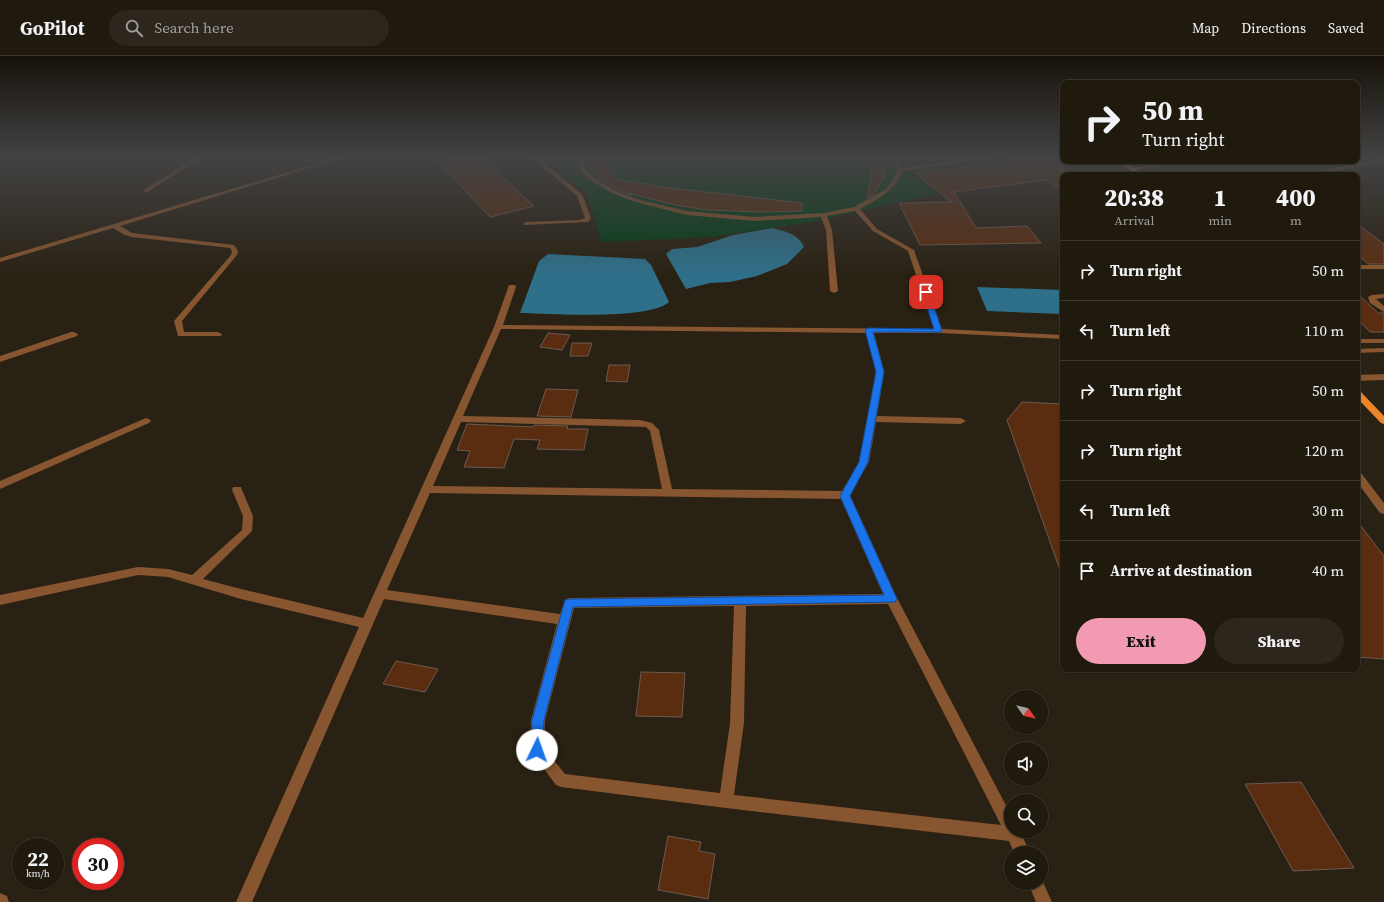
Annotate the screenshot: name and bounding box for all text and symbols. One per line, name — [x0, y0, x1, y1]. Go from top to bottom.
search box — [109, 10, 389, 46]
text: GoPilot — [20, 15, 85, 41]
icon: search — [123, 17, 145, 39]
text: Search here — [155, 17, 234, 38]
text: Map — [1192, 18, 1219, 38]
text: Directions — [1241, 18, 1306, 38]
text: Saved — [1328, 18, 1364, 38]
text: 50 m — [1142, 91, 1204, 129]
icon: right — [1076, 96, 1128, 148]
text: Turn right — [1142, 127, 1224, 152]
text: 20:38 — [1104, 181, 1164, 214]
text: 1 — [1214, 181, 1227, 214]
text: 400 — [1276, 181, 1316, 214]
text: Arrival — [1114, 212, 1154, 229]
text: min — [1208, 212, 1232, 229]
text: m — [1290, 212, 1302, 229]
icon: right — [1076, 260, 1098, 282]
text: Turn right — [1110, 260, 1182, 281]
text: 50 m — [1312, 260, 1344, 281]
pin — [909, 275, 943, 309]
icon: arrive — [915, 281, 937, 303]
icon: left — [1076, 320, 1098, 342]
text: Turn left — [1110, 320, 1170, 341]
text: 110 m — [1304, 320, 1344, 341]
icon: right — [1076, 380, 1098, 402]
text: Turn right — [1110, 380, 1182, 401]
text: 50 m — [1312, 380, 1344, 401]
icon: right — [1076, 440, 1098, 462]
text: Turn right — [1110, 440, 1182, 461]
text: 120 m — [1304, 440, 1344, 461]
icon: left — [1076, 500, 1098, 522]
text: Turn left — [1110, 500, 1170, 521]
text: 30 m — [1312, 500, 1344, 521]
icon: arrive — [1076, 560, 1098, 582]
text: Arrive at destination — [1110, 560, 1252, 581]
text: 40 m — [1312, 560, 1344, 581]
button: Exit — [1076, 618, 1206, 664]
button: Share — [1214, 618, 1344, 664]
north arrow — [1004, 690, 1048, 734]
map controls — [1004, 690, 1048, 890]
position arrow — [516, 729, 558, 771]
button: sound — [1004, 742, 1048, 786]
button: search — [1004, 794, 1048, 838]
speed limit sign: 30 — [72, 838, 124, 890]
text: 22 — [27, 845, 49, 873]
button: layers — [1004, 846, 1048, 890]
text: km/h — [26, 867, 50, 880]

